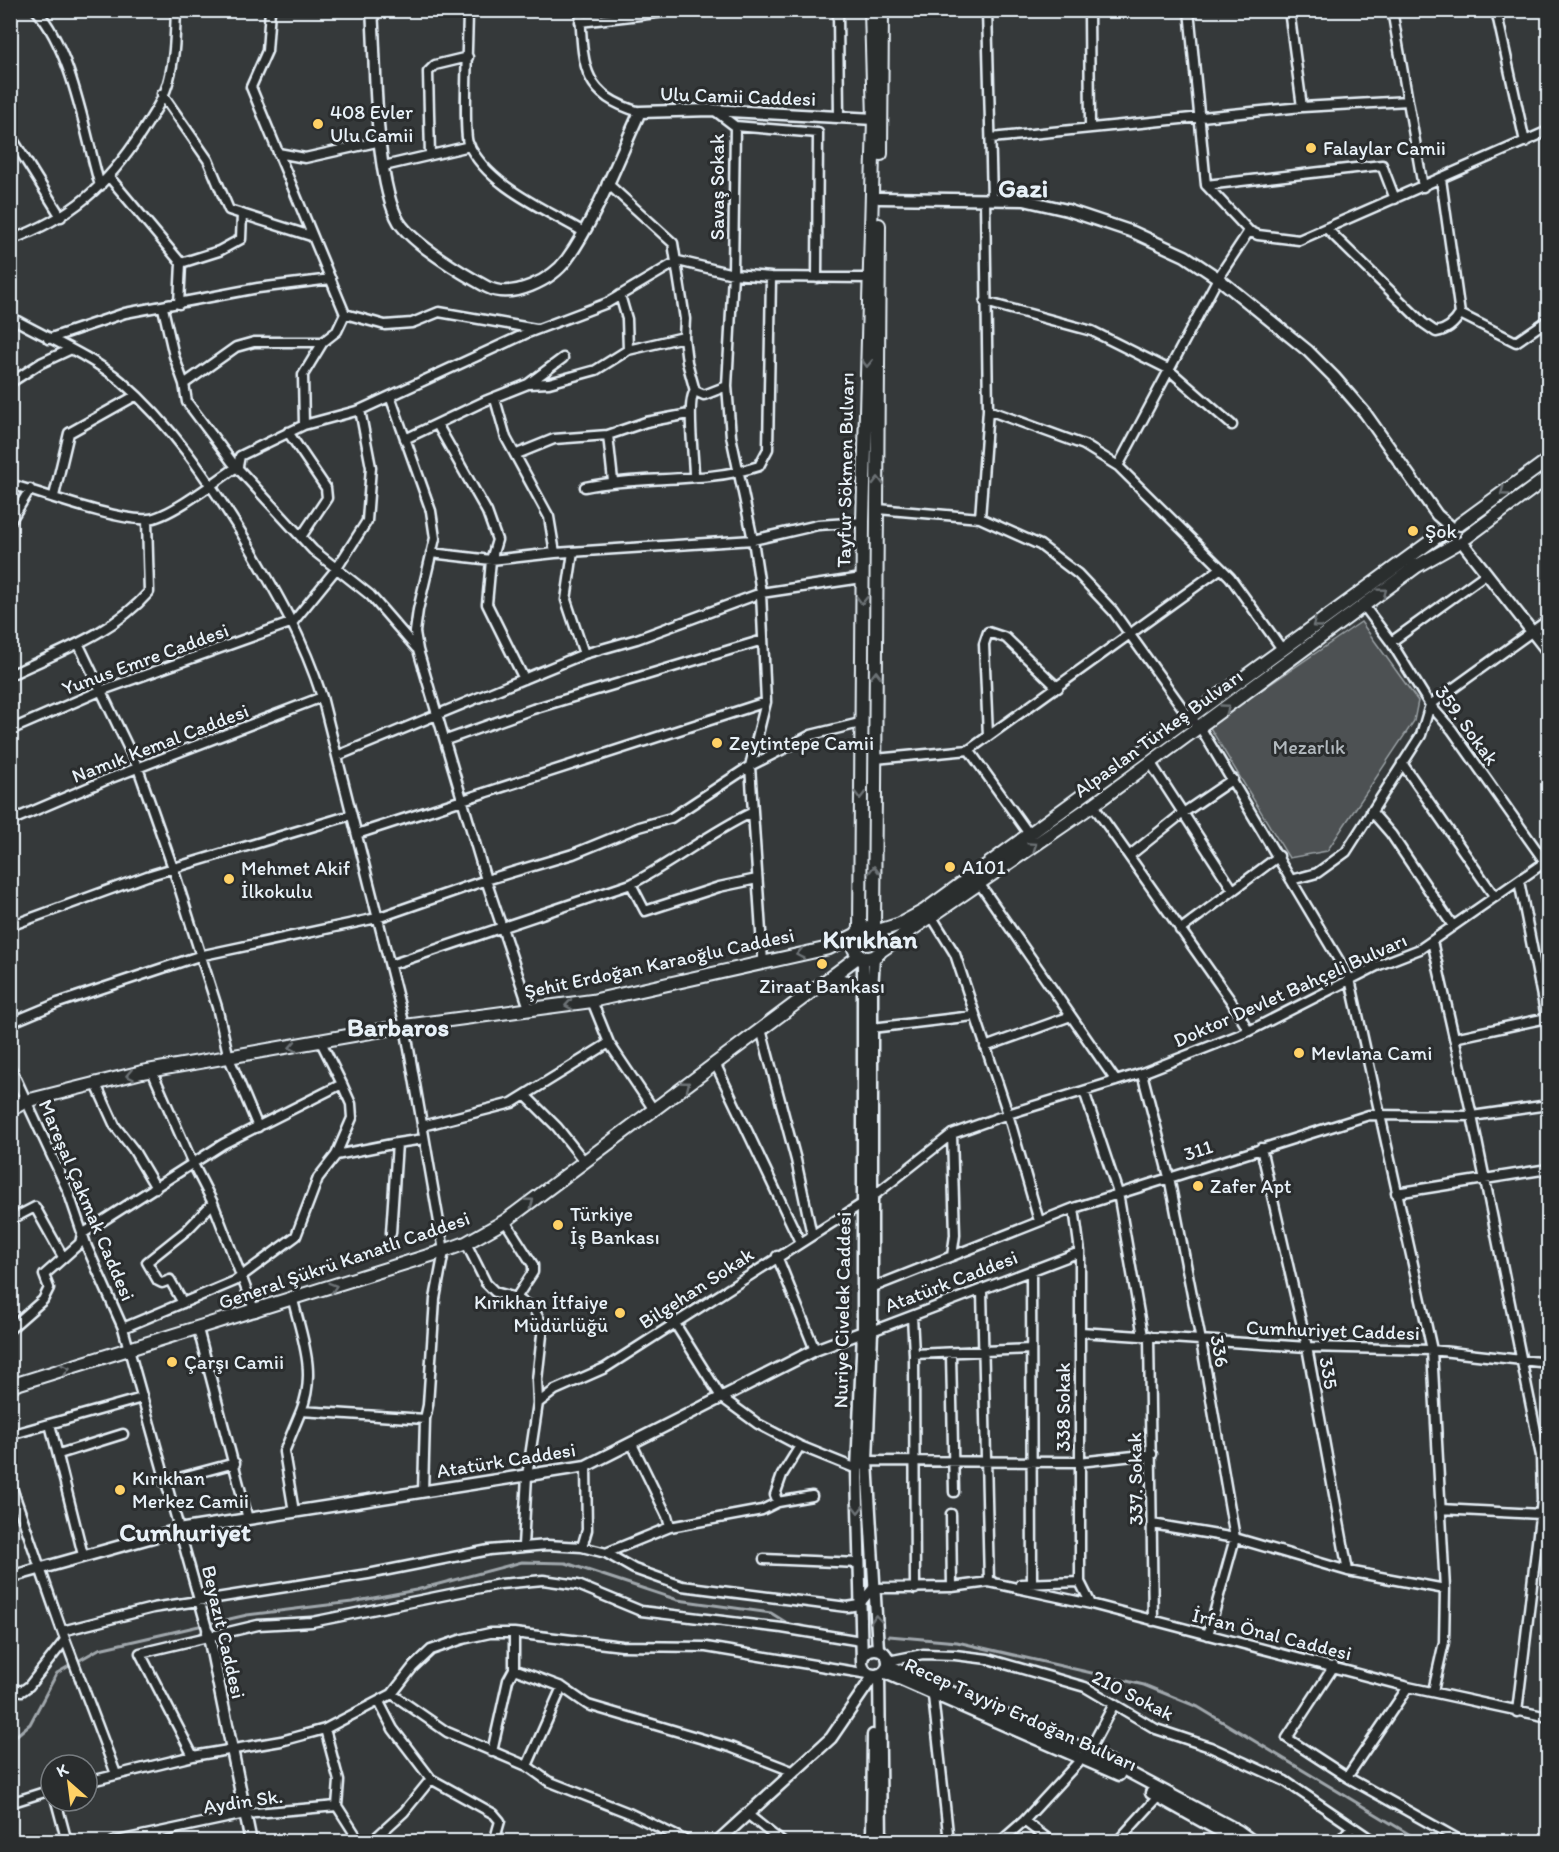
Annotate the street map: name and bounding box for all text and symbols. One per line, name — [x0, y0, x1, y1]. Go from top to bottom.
street label: Ulu Camii Caddesi — [659, 81, 817, 111]
place label: 408 Evler Ulu Camii — [330, 100, 413, 147]
marker: 408 Evler Ulu Camii — [311, 117, 325, 131]
street label: Savaş Sokak — [705, 133, 729, 240]
place label: Falaylar Camii — [1323, 136, 1446, 160]
marker: Falaylar Camii — [1304, 141, 1318, 155]
district label: Gazi — [998, 172, 1048, 204]
one-way arrow — [861, 358, 874, 367]
street label: Tayfur Sökmen Bulvarı — [831, 372, 859, 568]
one-way arrow — [872, 476, 884, 485]
one-way arrow — [1500, 485, 1511, 496]
place label: Şok — [1425, 519, 1458, 543]
marker: Şok — [1406, 524, 1420, 538]
one-way arrow — [1376, 588, 1387, 599]
one-way arrow — [856, 595, 868, 604]
one-way arrow — [1312, 617, 1323, 628]
street label: Yunus Emre Caddesi — [58, 618, 232, 700]
street label: Alpaslan Türkeş Bulvarı — [1069, 664, 1247, 802]
one-way arrow — [870, 671, 882, 680]
street label: 359. Sokak — [1430, 680, 1504, 770]
street label: Namık Kemal Caddesi — [68, 698, 252, 788]
one-way arrow — [1219, 704, 1230, 715]
place label: Zeytintepe Camii — [729, 731, 874, 755]
park label: Mezarlık — [1273, 735, 1346, 759]
marker: Zeytintepe Camii — [710, 736, 724, 750]
one-way arrow — [854, 790, 866, 799]
one-way arrow — [1027, 842, 1038, 853]
place label: A101 — [962, 855, 1006, 879]
place label: Mehmet Akif İlkokulu — [241, 856, 351, 903]
marker: A101 — [943, 860, 957, 874]
one-way arrow — [868, 866, 880, 875]
marker: Mehmet Akif İlkokulu — [222, 872, 236, 886]
street label: Şehit Erdoğan Karaoğlu Caddesi — [522, 923, 796, 1003]
district label: Kırıkhan — [822, 923, 918, 955]
street label: Doktor Devlet Bahçeli Bulvarı — [1170, 928, 1410, 1052]
one-way arrow — [795, 947, 805, 960]
marker: Ziraat Bankası — [815, 957, 829, 971]
place label: Ziraat Bankası — [759, 974, 885, 998]
one-way arrow — [564, 998, 573, 1010]
district label: Barbaros — [347, 1011, 449, 1043]
one-way arrow — [288, 1040, 298, 1053]
place label: Mevlana Cami — [1311, 1041, 1432, 1065]
marker: Mevlana Cami — [1292, 1046, 1306, 1060]
one-way arrow — [126, 1068, 136, 1081]
one-way arrow — [679, 1081, 690, 1092]
street label: Mareşal Çakmak Caddesi — [34, 1096, 140, 1304]
street label: 311 — [1180, 1134, 1216, 1166]
place label: Zafer Apt — [1210, 1174, 1292, 1198]
marker: Zafer Apt — [1191, 1179, 1205, 1193]
one-way arrow — [523, 1198, 534, 1209]
place label: Türkiye İş Bankası — [570, 1202, 660, 1249]
street label: General Şükrü Kanatlı Caddesi — [215, 1206, 473, 1314]
street label: Nuriye Civelek Caddesi — [828, 1212, 856, 1408]
marker: Türkiye İş Bankası — [551, 1218, 565, 1232]
street label: Bilgehan Sokak — [634, 1242, 758, 1334]
street label: Atatürk Caddesi — [881, 1245, 1021, 1317]
one-way arrow — [327, 1282, 338, 1294]
place label: Kırıkhan İtfaiye Müdürlüğü — [474, 1290, 608, 1337]
marker: Kırıkhan İtfaiye Müdürlüğü — [613, 1306, 627, 1320]
street label: Cumhuriyet Caddesi — [1246, 1315, 1420, 1345]
street label: 336 — [1205, 1333, 1235, 1369]
place label: Çarşı Camii — [184, 1350, 284, 1374]
marker: Çarşı Camii — [165, 1355, 179, 1369]
street label: 335 — [1314, 1355, 1344, 1391]
street label: 338 Sokak — [1051, 1362, 1075, 1452]
one-way arrow — [60, 1364, 71, 1376]
street label: 337. Sokak — [1122, 1432, 1148, 1526]
street label: Atatürk Caddesi — [435, 1437, 577, 1483]
place label: Kırıkhan Merkez Camii — [132, 1466, 249, 1513]
marker: Kırıkhan Merkez Camii — [113, 1483, 127, 1497]
one-way arrow — [852, 1504, 864, 1513]
district label: Cumhuriyet — [119, 1516, 251, 1548]
street label: Beyazıt Caddesi — [197, 1563, 251, 1701]
street label: İrfan Önal Caddesi — [1190, 1603, 1354, 1665]
one-way arrow — [870, 1614, 883, 1623]
street label: Recep Tayyip Erdoğan Bulvarı — [901, 1652, 1141, 1776]
street label: 210 Sokak — [1088, 1664, 1178, 1726]
north arrow — [39, 1753, 99, 1813]
text: K — [53, 1759, 72, 1781]
street label: Aydin Sk. — [202, 1784, 284, 1818]

